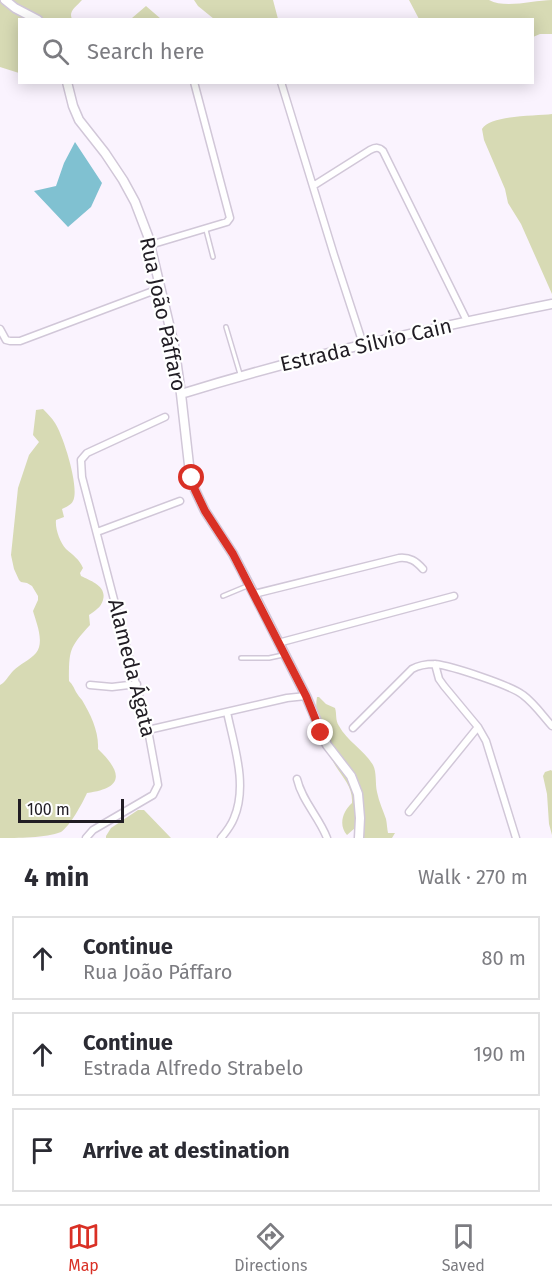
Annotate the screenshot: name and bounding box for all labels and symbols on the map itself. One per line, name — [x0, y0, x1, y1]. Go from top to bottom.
street label: Rua João Páffaro — [134, 235, 192, 393]
street label: Estrada Silvio Cain — [278, 313, 454, 377]
route start — [178, 464, 204, 490]
street label: Alameda Ágata — [102, 596, 162, 740]
route end — [307, 719, 333, 745]
scale bar — [18, 796, 124, 824]

